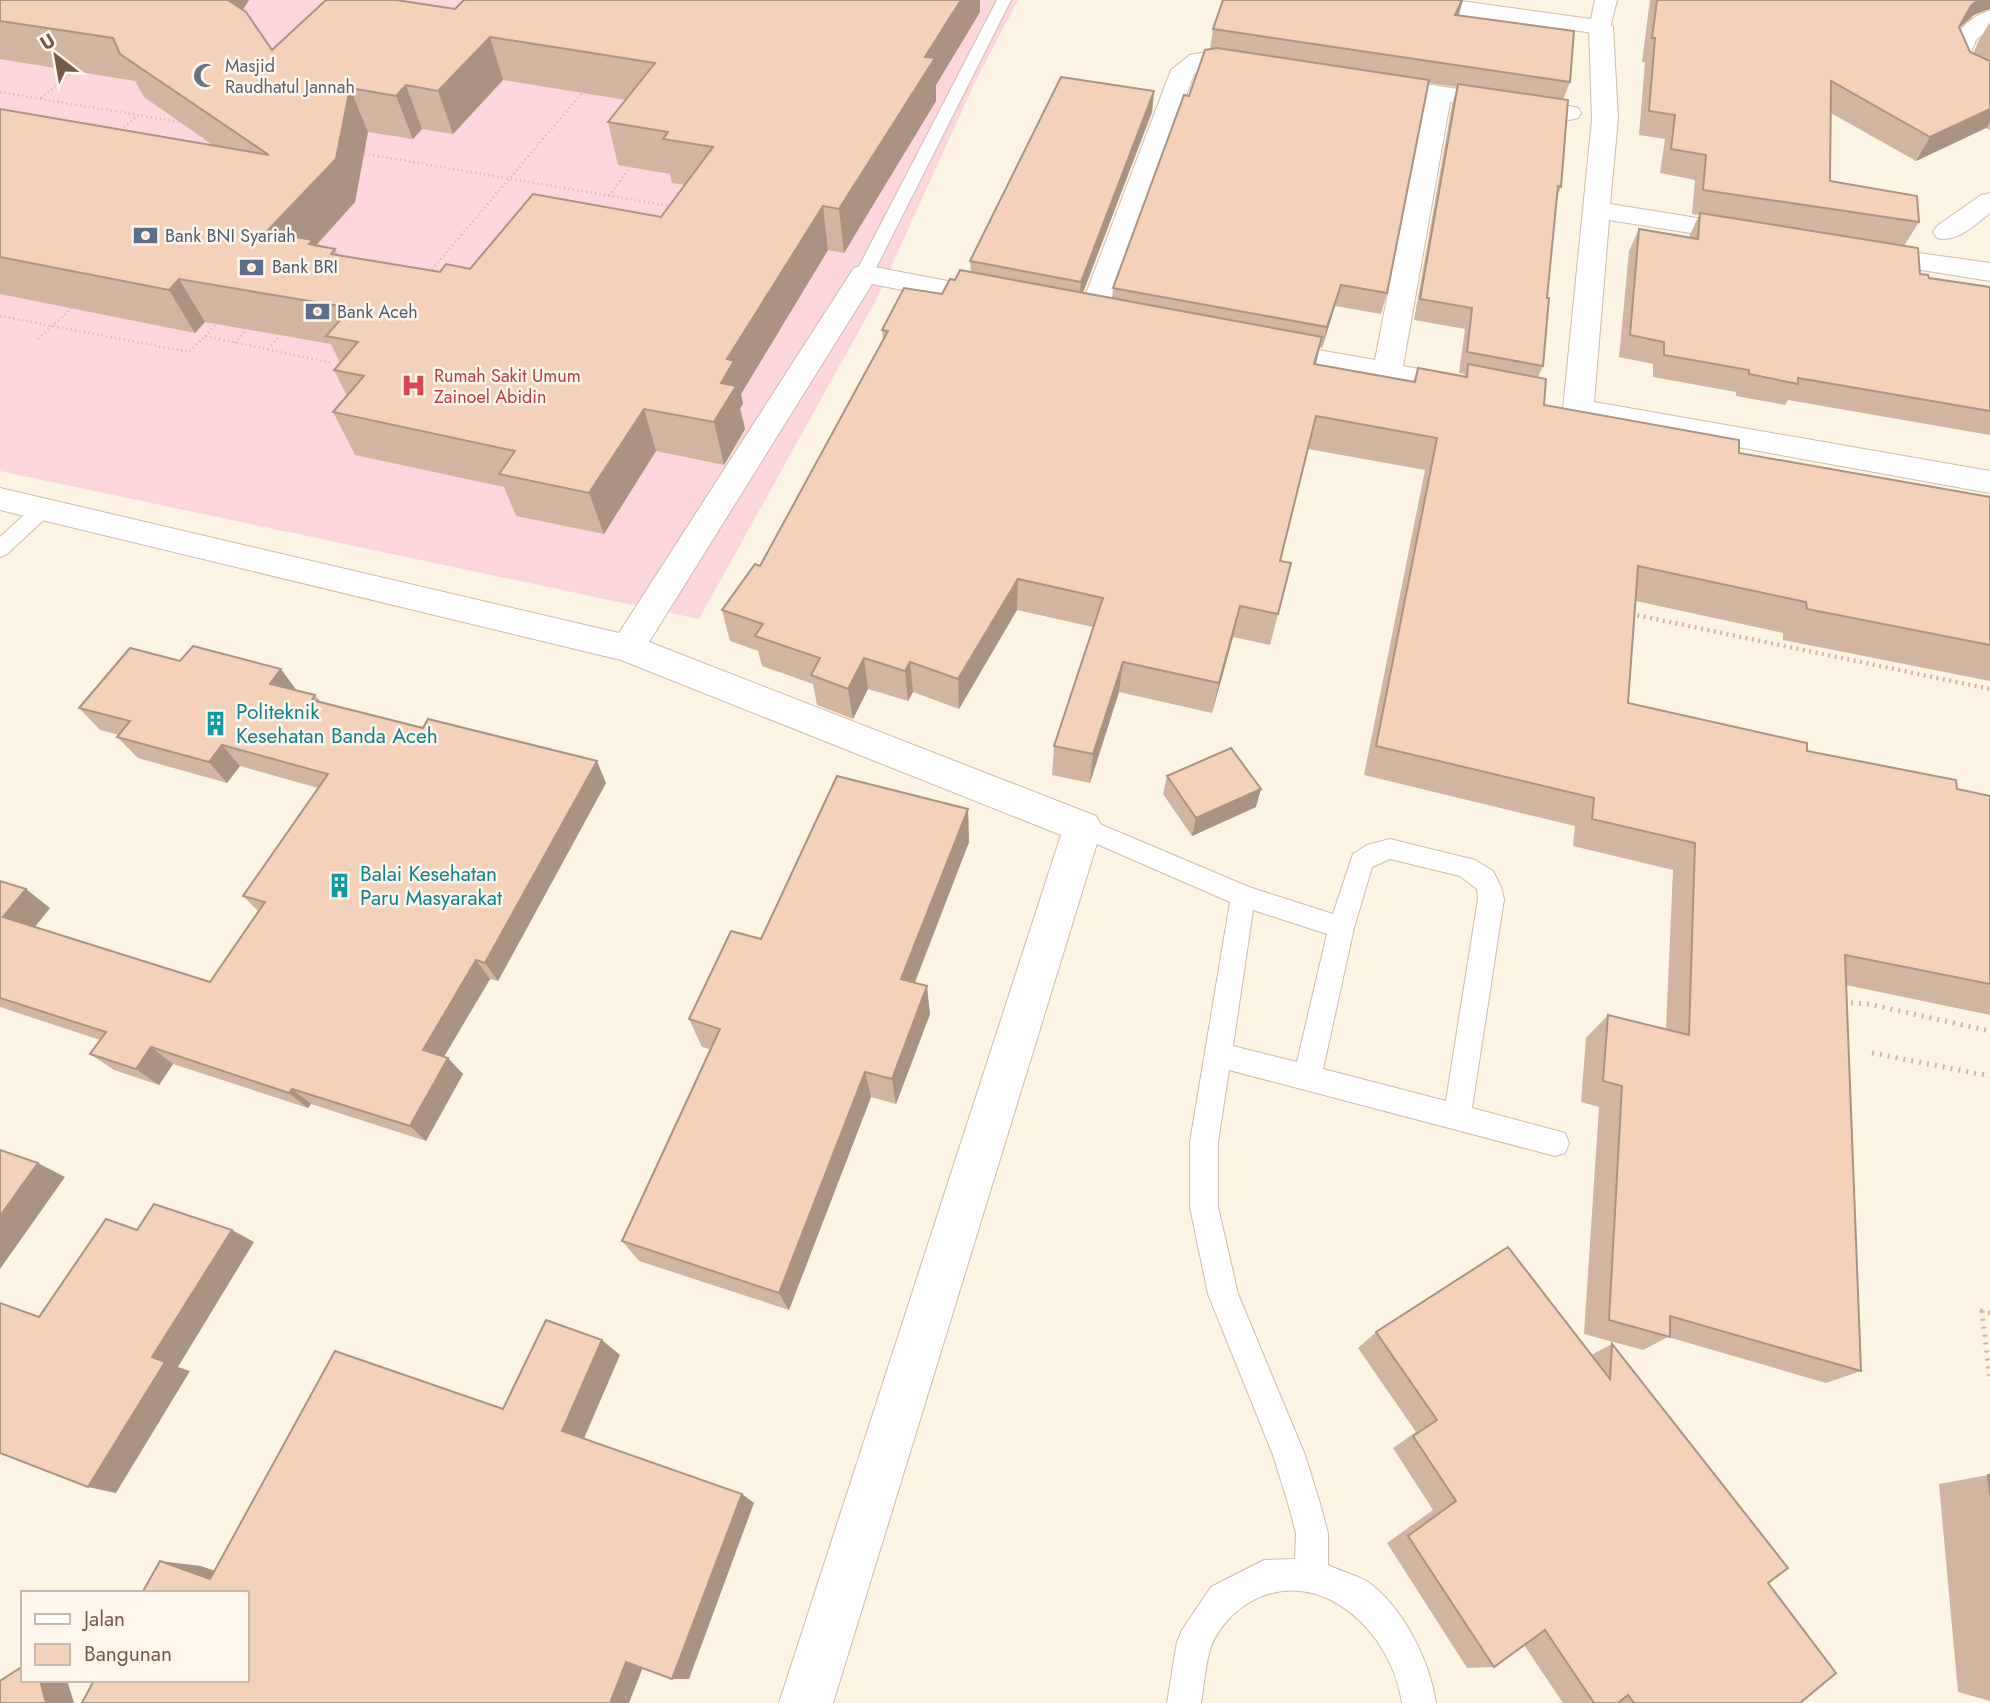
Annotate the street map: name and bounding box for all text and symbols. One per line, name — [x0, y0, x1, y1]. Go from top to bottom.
north arrow — [21, 21, 91, 91]
text: U — [35, 27, 60, 57]
place label: Masjid Raudhatul Jannah — [225, 53, 355, 100]
mosque icon: Masjid Raudhatul Jannah — [191, 62, 219, 90]
bank icon: Bank BNI Syariah — [131, 222, 159, 250]
place label: Bank BNI Syariah — [165, 223, 296, 249]
bank icon: Bank BRI — [238, 253, 266, 281]
place label: Bank BRI — [272, 254, 338, 280]
bank icon: Bank Aceh — [303, 298, 331, 326]
place label: Bank Aceh — [337, 299, 418, 325]
place label: Rumah Sakit Umum Zainoel Abidin — [434, 363, 581, 410]
hospital icon: Rumah Sakit Umum Zainoel Abidin — [400, 372, 428, 400]
place label: Politeknik Kesehatan Banda Aceh — [236, 697, 438, 751]
building icon: Politeknik Kesehatan Banda Aceh — [202, 710, 230, 738]
place label: Balai Kesehatan Paru Masyarakat — [360, 859, 502, 913]
building icon: Balai Kesehatan Paru Masyarakat — [326, 872, 354, 900]
legend — [21, 1591, 248, 1682]
text: Jalan — [81, 1604, 125, 1634]
text: Bangunan — [84, 1639, 172, 1669]

